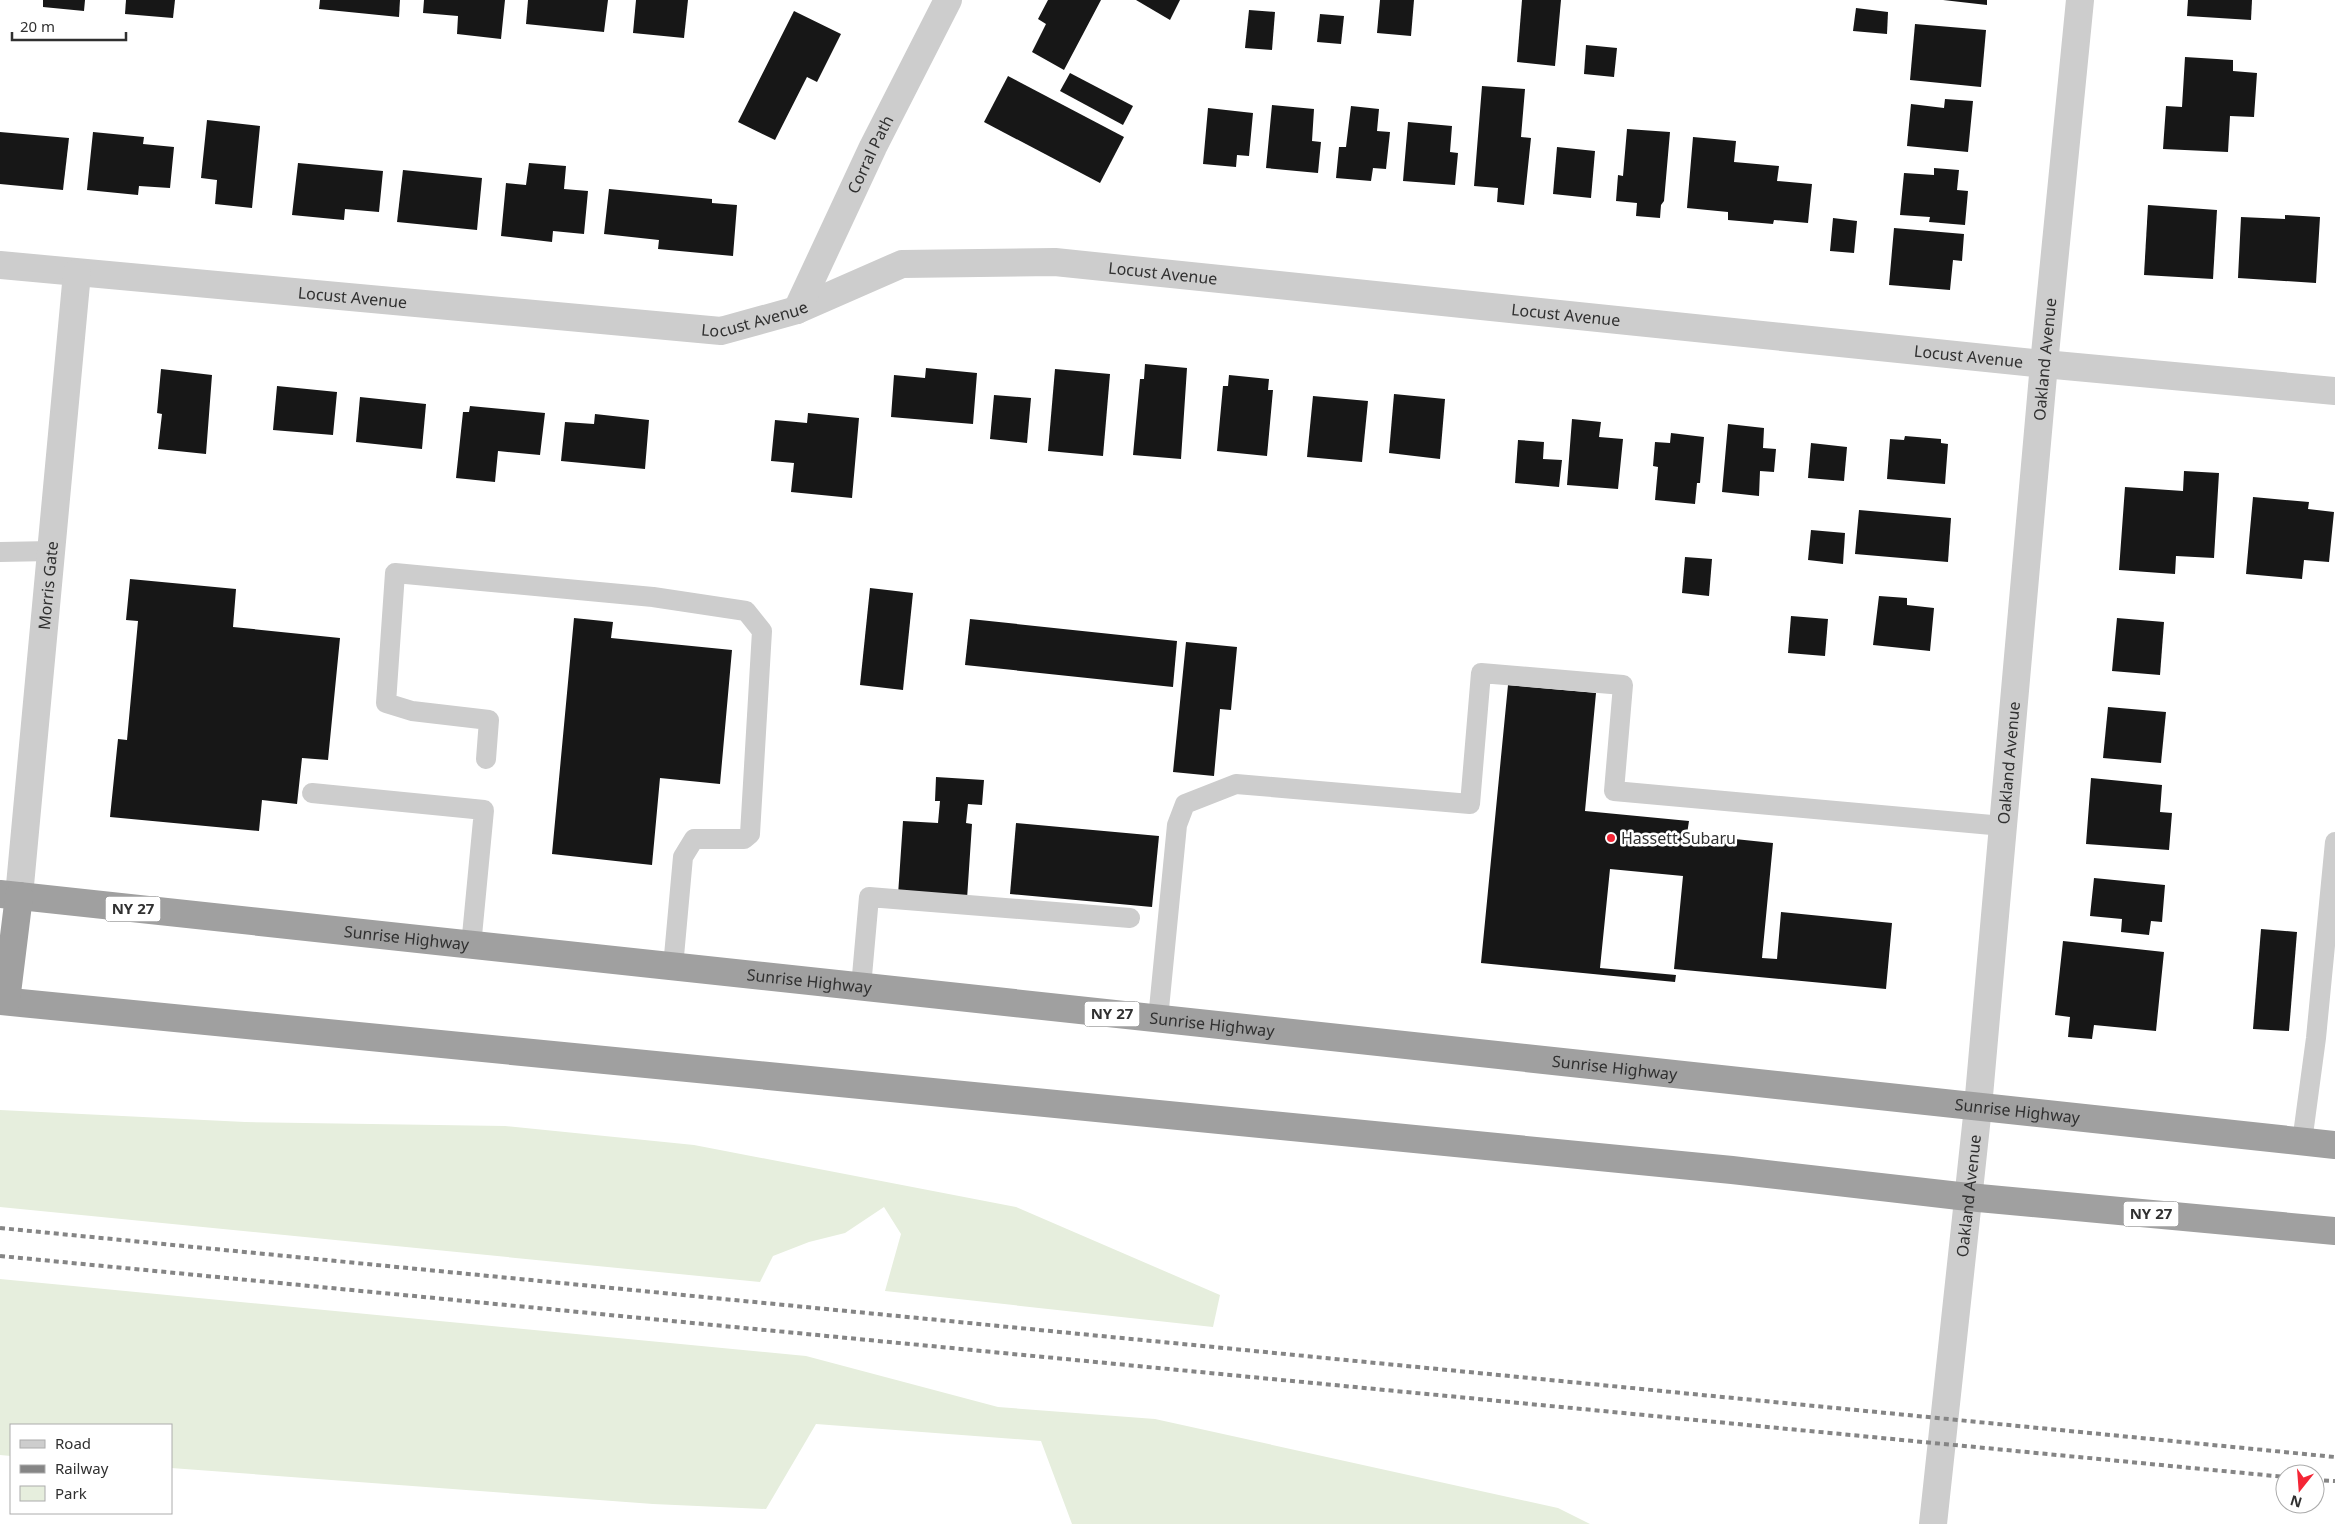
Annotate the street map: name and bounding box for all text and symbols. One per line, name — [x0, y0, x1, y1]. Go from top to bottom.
scale bar — [12, 10, 126, 42]
text: 20 m — [20, 16, 55, 36]
street label: Corral Path — [842, 111, 898, 197]
street label: Locust Avenue — [1107, 257, 1219, 290]
street label: Locust Avenue — [297, 281, 408, 313]
street label: Locust Avenue — [700, 296, 811, 342]
street label: Oakland Avenue — [2028, 297, 2061, 422]
street label: Locust Avenue — [1510, 298, 1621, 331]
street label: Locust Avenue — [1913, 340, 2024, 373]
street label: Morris Gate — [33, 540, 63, 631]
street label: Oakland Avenue — [1992, 700, 2025, 825]
place label: Hassett Subaru — [1621, 827, 1736, 849]
marker: Hassett Subaru — [1605, 832, 1617, 844]
road number: NY 27 — [106, 896, 160, 922]
street label: Sunrise Highway — [343, 920, 471, 955]
street label: Sunrise Highway — [746, 963, 874, 999]
road number: NY 27 — [1084, 1002, 1140, 1026]
street label: Sunrise Highway — [1148, 1007, 1276, 1042]
street label: Sunrise Highway — [1551, 1050, 1679, 1085]
street label: Sunrise Highway — [1954, 1093, 2082, 1129]
street label: Oakland Avenue — [1951, 1133, 1986, 1258]
road number: NY 27 — [2124, 1202, 2178, 1226]
legend — [10, 1424, 172, 1514]
text: Road — [55, 1433, 91, 1453]
text: Railway — [55, 1458, 109, 1478]
north arrow — [2275, 1464, 2325, 1514]
text: Park — [55, 1483, 87, 1503]
text: N — [2288, 1491, 2304, 1513]

